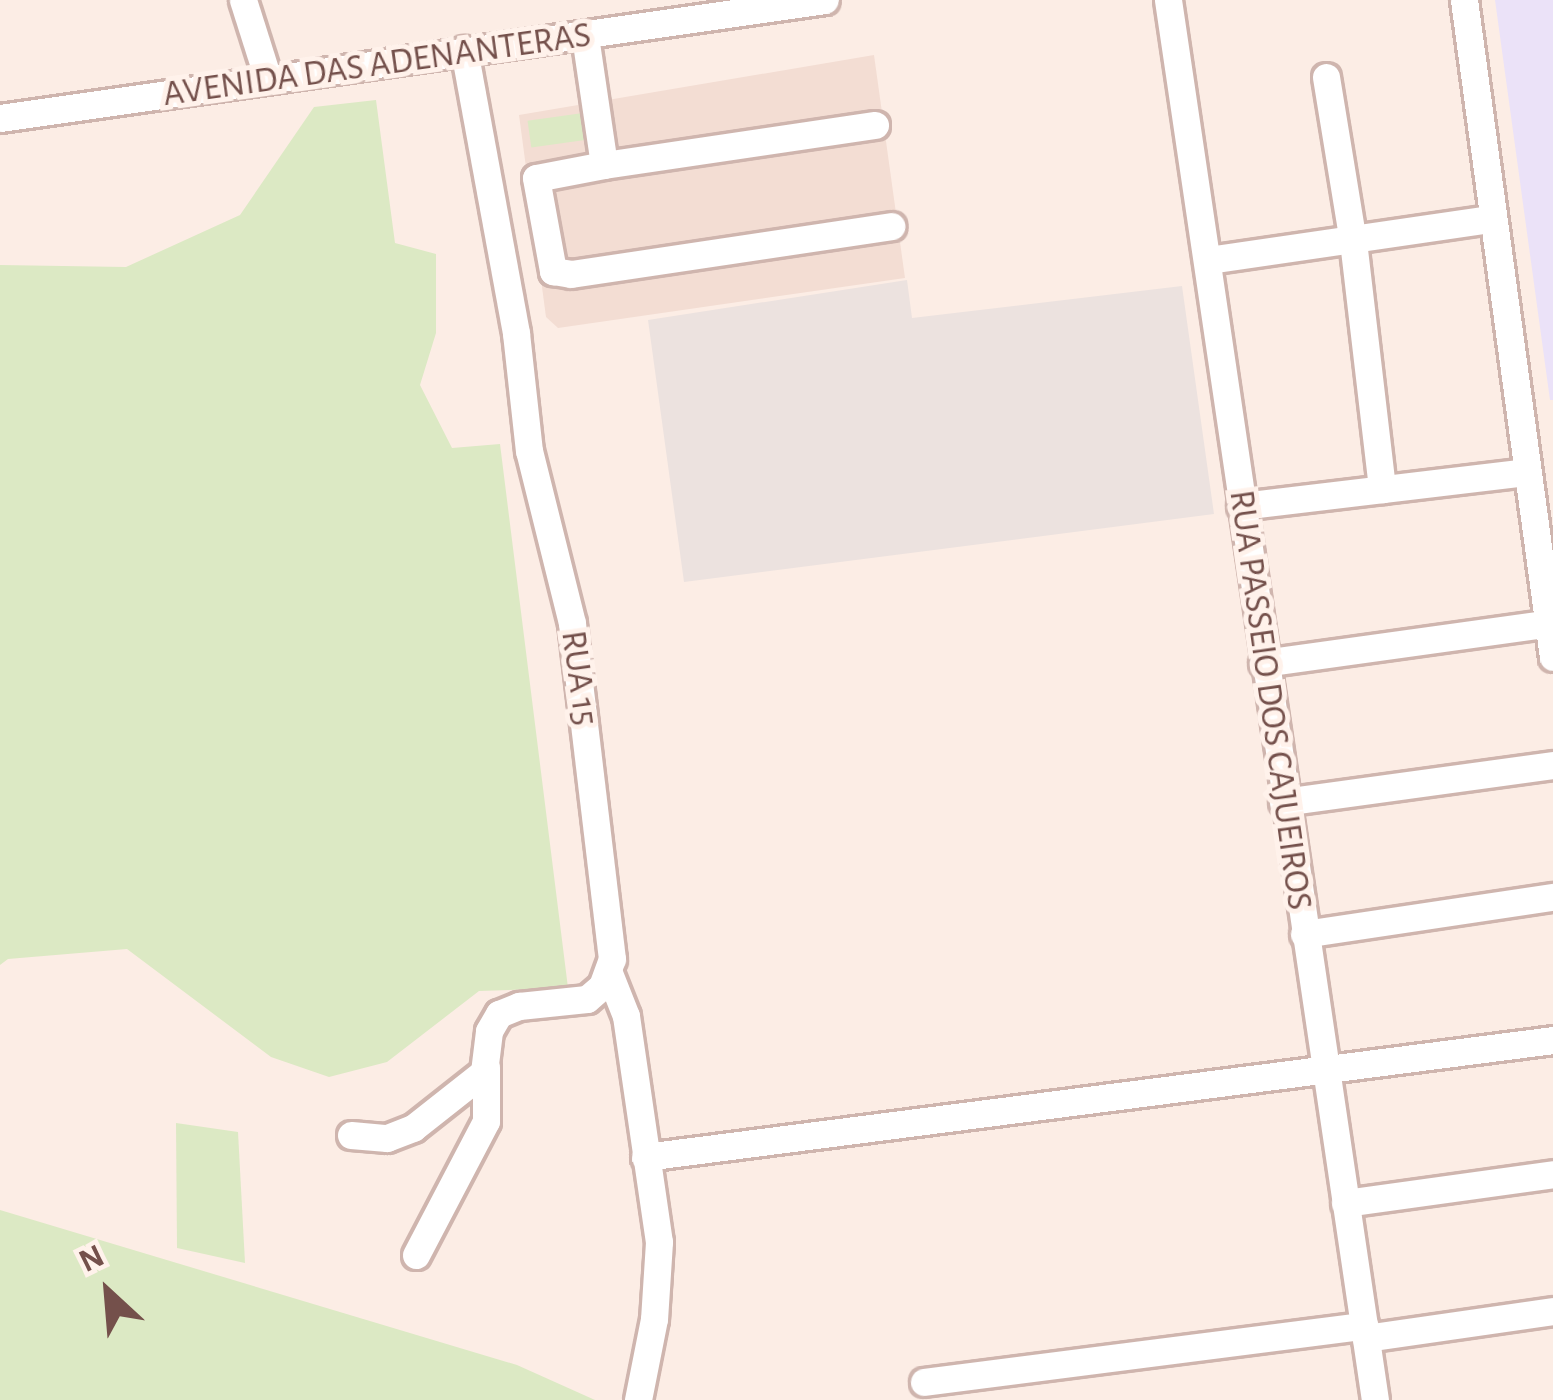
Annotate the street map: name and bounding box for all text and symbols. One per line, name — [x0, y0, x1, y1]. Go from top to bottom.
street label: AVENIDA DAS ADENANTERAS — [160, 14, 594, 116]
street label: RUA PASSEIO DOS CAJUEIROS — [1219, 487, 1321, 913]
street label: RUA 15 — [551, 628, 607, 728]
north arrow — [48, 1232, 168, 1352]
text: N — [74, 1239, 110, 1279]

